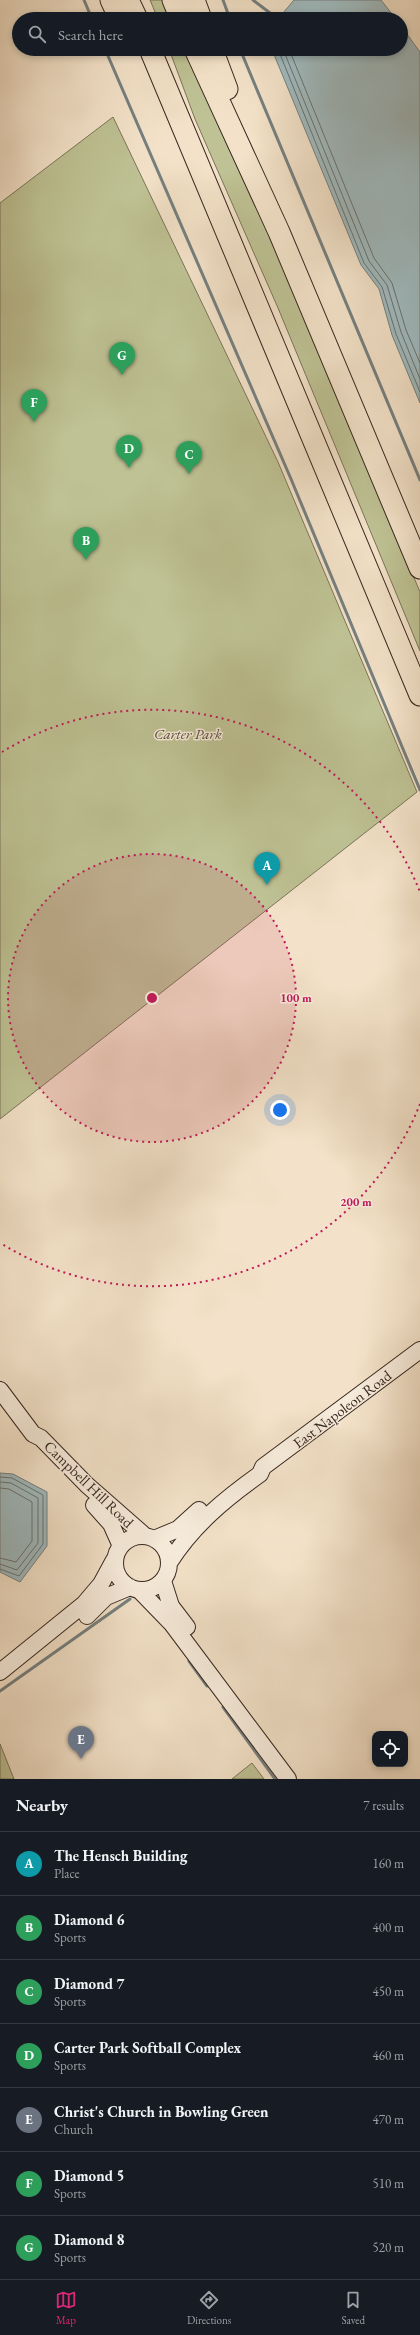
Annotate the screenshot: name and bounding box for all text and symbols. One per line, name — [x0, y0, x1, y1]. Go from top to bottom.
search box — [12, 12, 408, 56]
icon: search — [26, 23, 48, 45]
text: Search here — [58, 25, 123, 44]
pin: G — [109, 342, 135, 375]
pin: F — [21, 389, 47, 422]
pin: D — [116, 435, 142, 468]
pin: C — [176, 441, 202, 474]
pin: B — [73, 527, 99, 560]
park label: Carter Park — [154, 724, 222, 743]
pin: A — [254, 852, 280, 885]
text: 100 m — [280, 990, 312, 1006]
centre of rings — [145, 991, 159, 1005]
your location — [270, 1100, 290, 1120]
text: 200 m — [340, 1194, 372, 1210]
street label: East Napoleon Road — [289, 1366, 395, 1452]
street label: Campbell Hill Road — [40, 1436, 138, 1532]
pin: E — [68, 1726, 94, 1759]
map controls — [372, 1731, 408, 1767]
button: locate — [372, 1731, 408, 1767]
text: Nearby — [16, 1794, 68, 1816]
text: 7 results — [363, 1797, 404, 1814]
text: The Hensch Building — [54, 1846, 188, 1865]
text: A — [24, 1855, 34, 1872]
text: 160 m — [373, 1855, 404, 1872]
text: Place — [54, 1865, 80, 1882]
text: Diamond 6 — [54, 1910, 124, 1929]
text: B — [25, 1919, 33, 1936]
text: 400 m — [373, 1919, 404, 1936]
text: Sports — [54, 1929, 86, 1946]
text: Diamond 7 — [54, 1974, 124, 1993]
text: C — [24, 1983, 34, 2000]
text: 450 m — [373, 1983, 404, 2000]
text: Sports — [54, 1993, 86, 2010]
text: Carter Park Softball Complex — [54, 2038, 241, 2057]
text: D — [24, 2047, 34, 2064]
text: 460 m — [373, 2047, 404, 2064]
text: Sports — [54, 2057, 86, 2074]
text: Christ's Church in Bowling Green — [54, 2102, 269, 2121]
text: E — [25, 2111, 33, 2128]
text: 470 m — [373, 2111, 404, 2128]
text: Church — [54, 2121, 93, 2138]
text: Diamond 5 — [54, 2166, 124, 2185]
text: F — [25, 2175, 33, 2192]
text: 510 m — [373, 2175, 404, 2192]
text: Sports — [54, 2185, 86, 2202]
text: Diamond 8 — [54, 2230, 124, 2249]
text: G — [24, 2239, 34, 2256]
text: 520 m — [373, 2239, 404, 2256]
text: Sports — [54, 2249, 86, 2266]
tab: Map — [55, 2289, 77, 2327]
tab: Directions — [187, 2289, 231, 2327]
tab: Saved — [341, 2289, 365, 2327]

